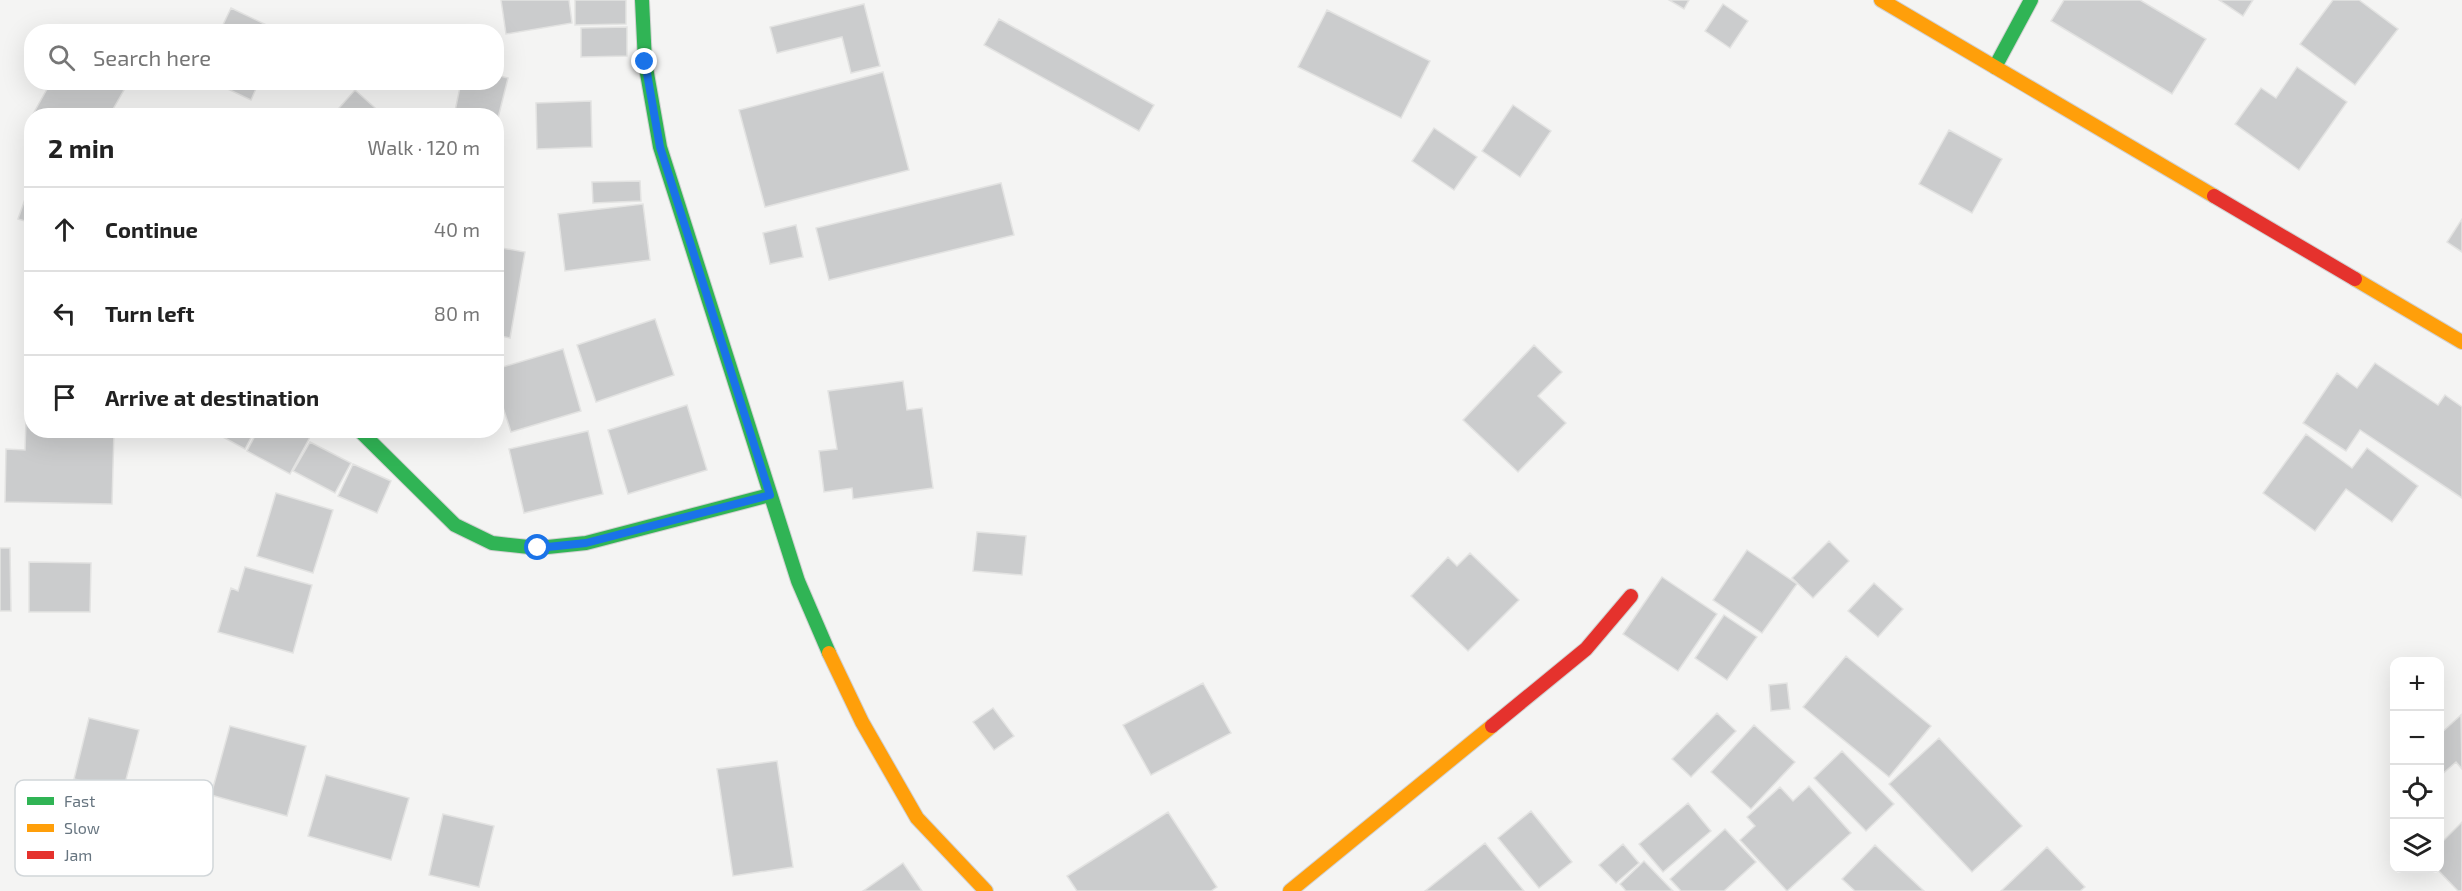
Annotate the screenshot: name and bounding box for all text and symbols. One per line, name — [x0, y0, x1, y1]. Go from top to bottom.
search box — [24, 24, 504, 90]
icon: search — [45, 41, 78, 74]
text: Search here — [93, 44, 211, 70]
route end — [631, 48, 657, 74]
text: 2 min — [48, 132, 114, 163]
text: Walk · 120 m — [368, 135, 480, 159]
icon: ahead — [48, 213, 81, 246]
text: Continue — [105, 216, 198, 242]
text: 40 m — [434, 217, 480, 241]
icon: left — [48, 297, 81, 330]
text: Turn left — [105, 300, 194, 326]
text: 80 m — [434, 301, 480, 325]
icon: arrive — [48, 381, 81, 414]
text: Arrive at destination — [105, 384, 319, 410]
route start — [524, 534, 550, 560]
map controls — [2390, 657, 2444, 873]
button: + — [2390, 657, 2444, 711]
button: − — [2390, 711, 2444, 765]
button: locate — [2390, 765, 2444, 819]
legend — [15, 780, 213, 876]
text: Fast — [64, 791, 95, 810]
text: Slow — [64, 818, 100, 837]
button: layers — [2390, 819, 2444, 873]
text: Jam — [64, 845, 92, 864]

